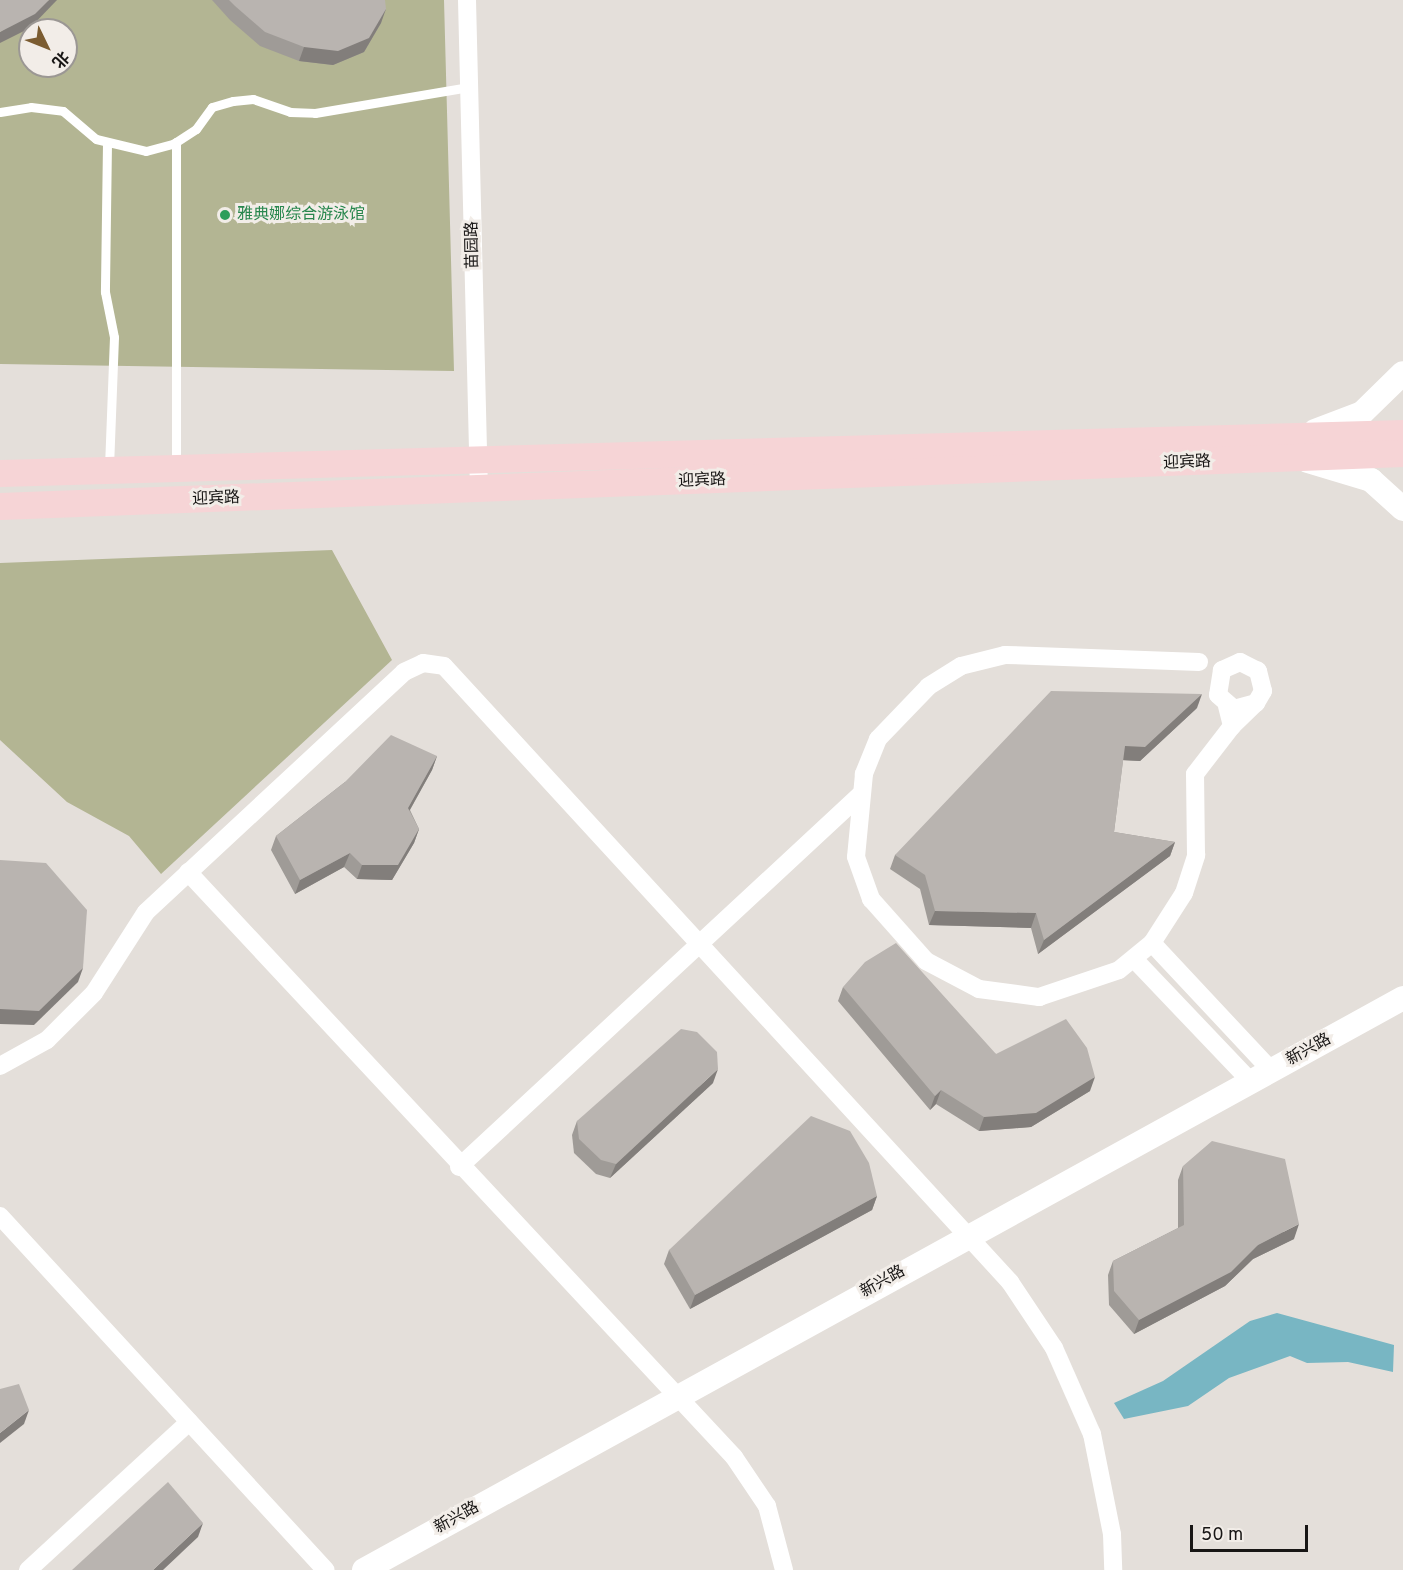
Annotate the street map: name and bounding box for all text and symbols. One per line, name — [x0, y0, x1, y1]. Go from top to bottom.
north arrow — [18, 18, 78, 78]
text: 北 — [47, 46, 72, 72]
place label: 雅典娜综合游泳馆 — [237, 205, 365, 225]
marker: 雅典娜综合游泳馆 — [218, 208, 232, 222]
street label: 苗园路 — [463, 221, 483, 269]
street label: 迎宾路 — [1163, 453, 1211, 473]
street label: 迎宾路 — [678, 471, 726, 491]
street label: 迎宾路 — [192, 489, 240, 509]
street label: 新兴路 — [1283, 1030, 1335, 1070]
street label: 新兴路 — [857, 1262, 909, 1302]
street label: 新兴路 — [431, 1498, 483, 1538]
scale bar — [1193, 1513, 1312, 1551]
text: 50 m — [1201, 1524, 1243, 1547]

